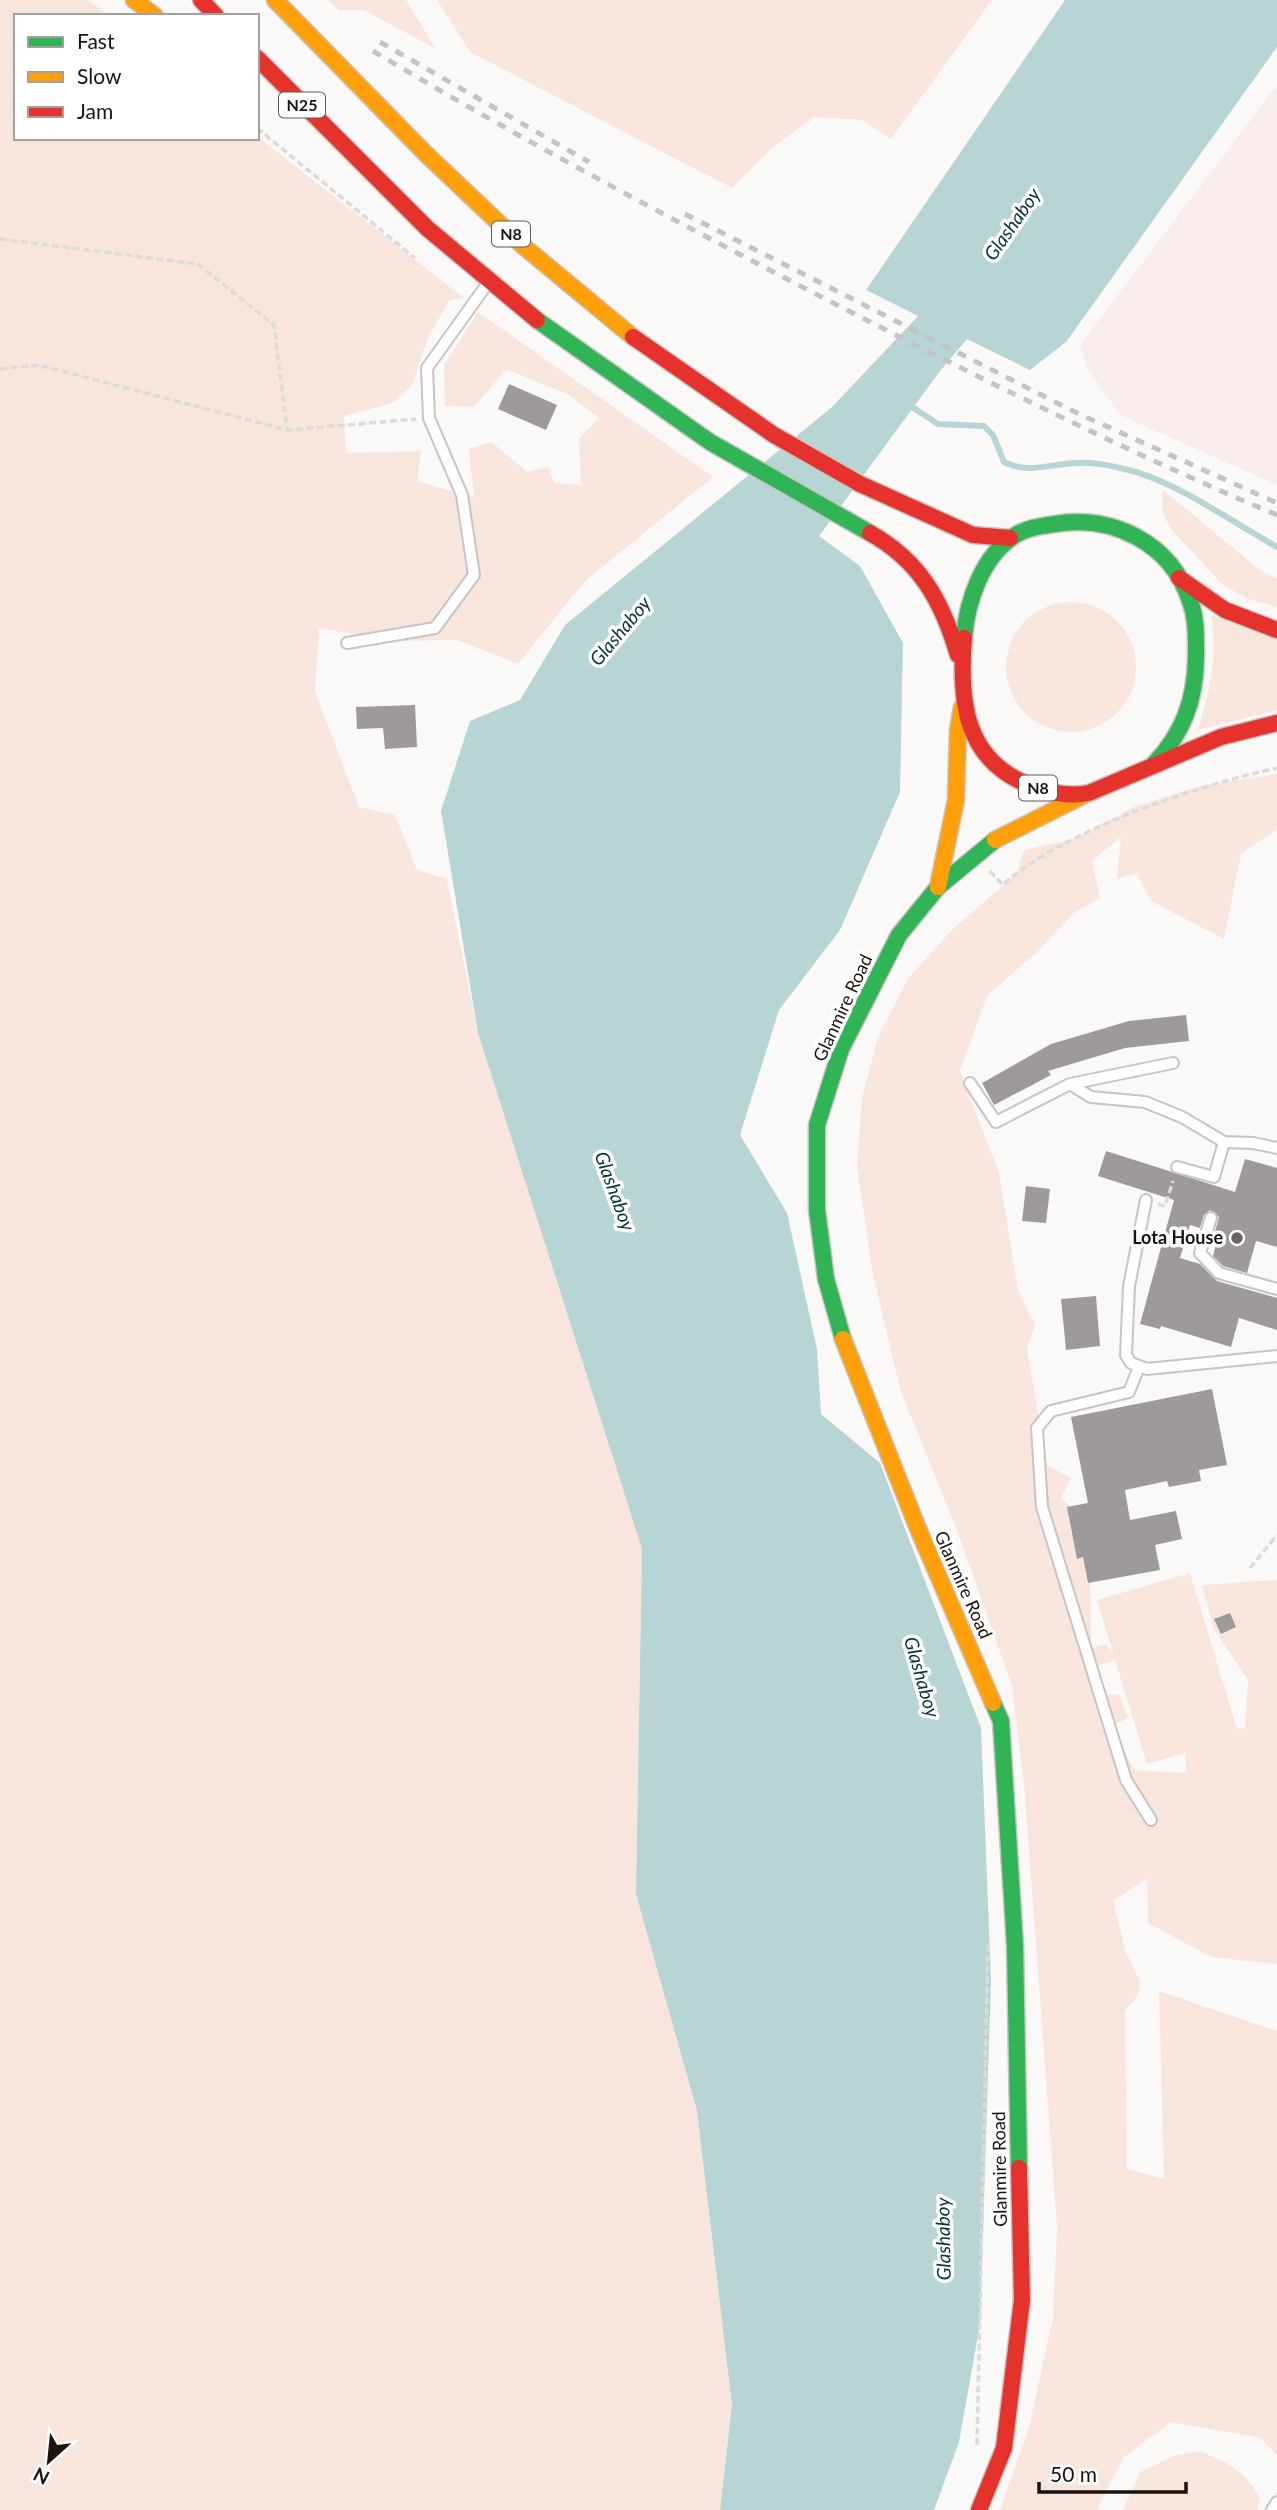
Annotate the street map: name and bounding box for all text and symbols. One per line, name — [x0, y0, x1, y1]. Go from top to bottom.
legend — [14, 14, 259, 140]
text: Fast — [77, 28, 115, 53]
text: Slow — [77, 63, 122, 88]
road number: N25 — [279, 92, 325, 118]
text: Jam — [77, 98, 113, 123]
water label: Glashaboy — [978, 182, 1045, 264]
road number: N8 — [492, 222, 530, 246]
water label: Glashaboy — [584, 591, 656, 670]
road number: N8 — [1019, 776, 1057, 800]
street label: Glanmire Road — [808, 951, 877, 1065]
water label: Glashaboy — [590, 1148, 641, 1235]
place label: Lota House — [1132, 1226, 1223, 1248]
marker: Lota House — [1229, 1230, 1245, 1246]
street label: Glanmire Road — [930, 1527, 997, 1642]
water label: Glashaboy — [900, 1634, 945, 1721]
street label: Glanmire Road — [987, 2111, 1011, 2227]
water label: Glashaboy — [930, 2197, 955, 2281]
north arrow — [14, 2426, 84, 2496]
scale bar — [1039, 2450, 1186, 2494]
text: 50 m — [1050, 2461, 1097, 2486]
text: N — [29, 2463, 53, 2490]

